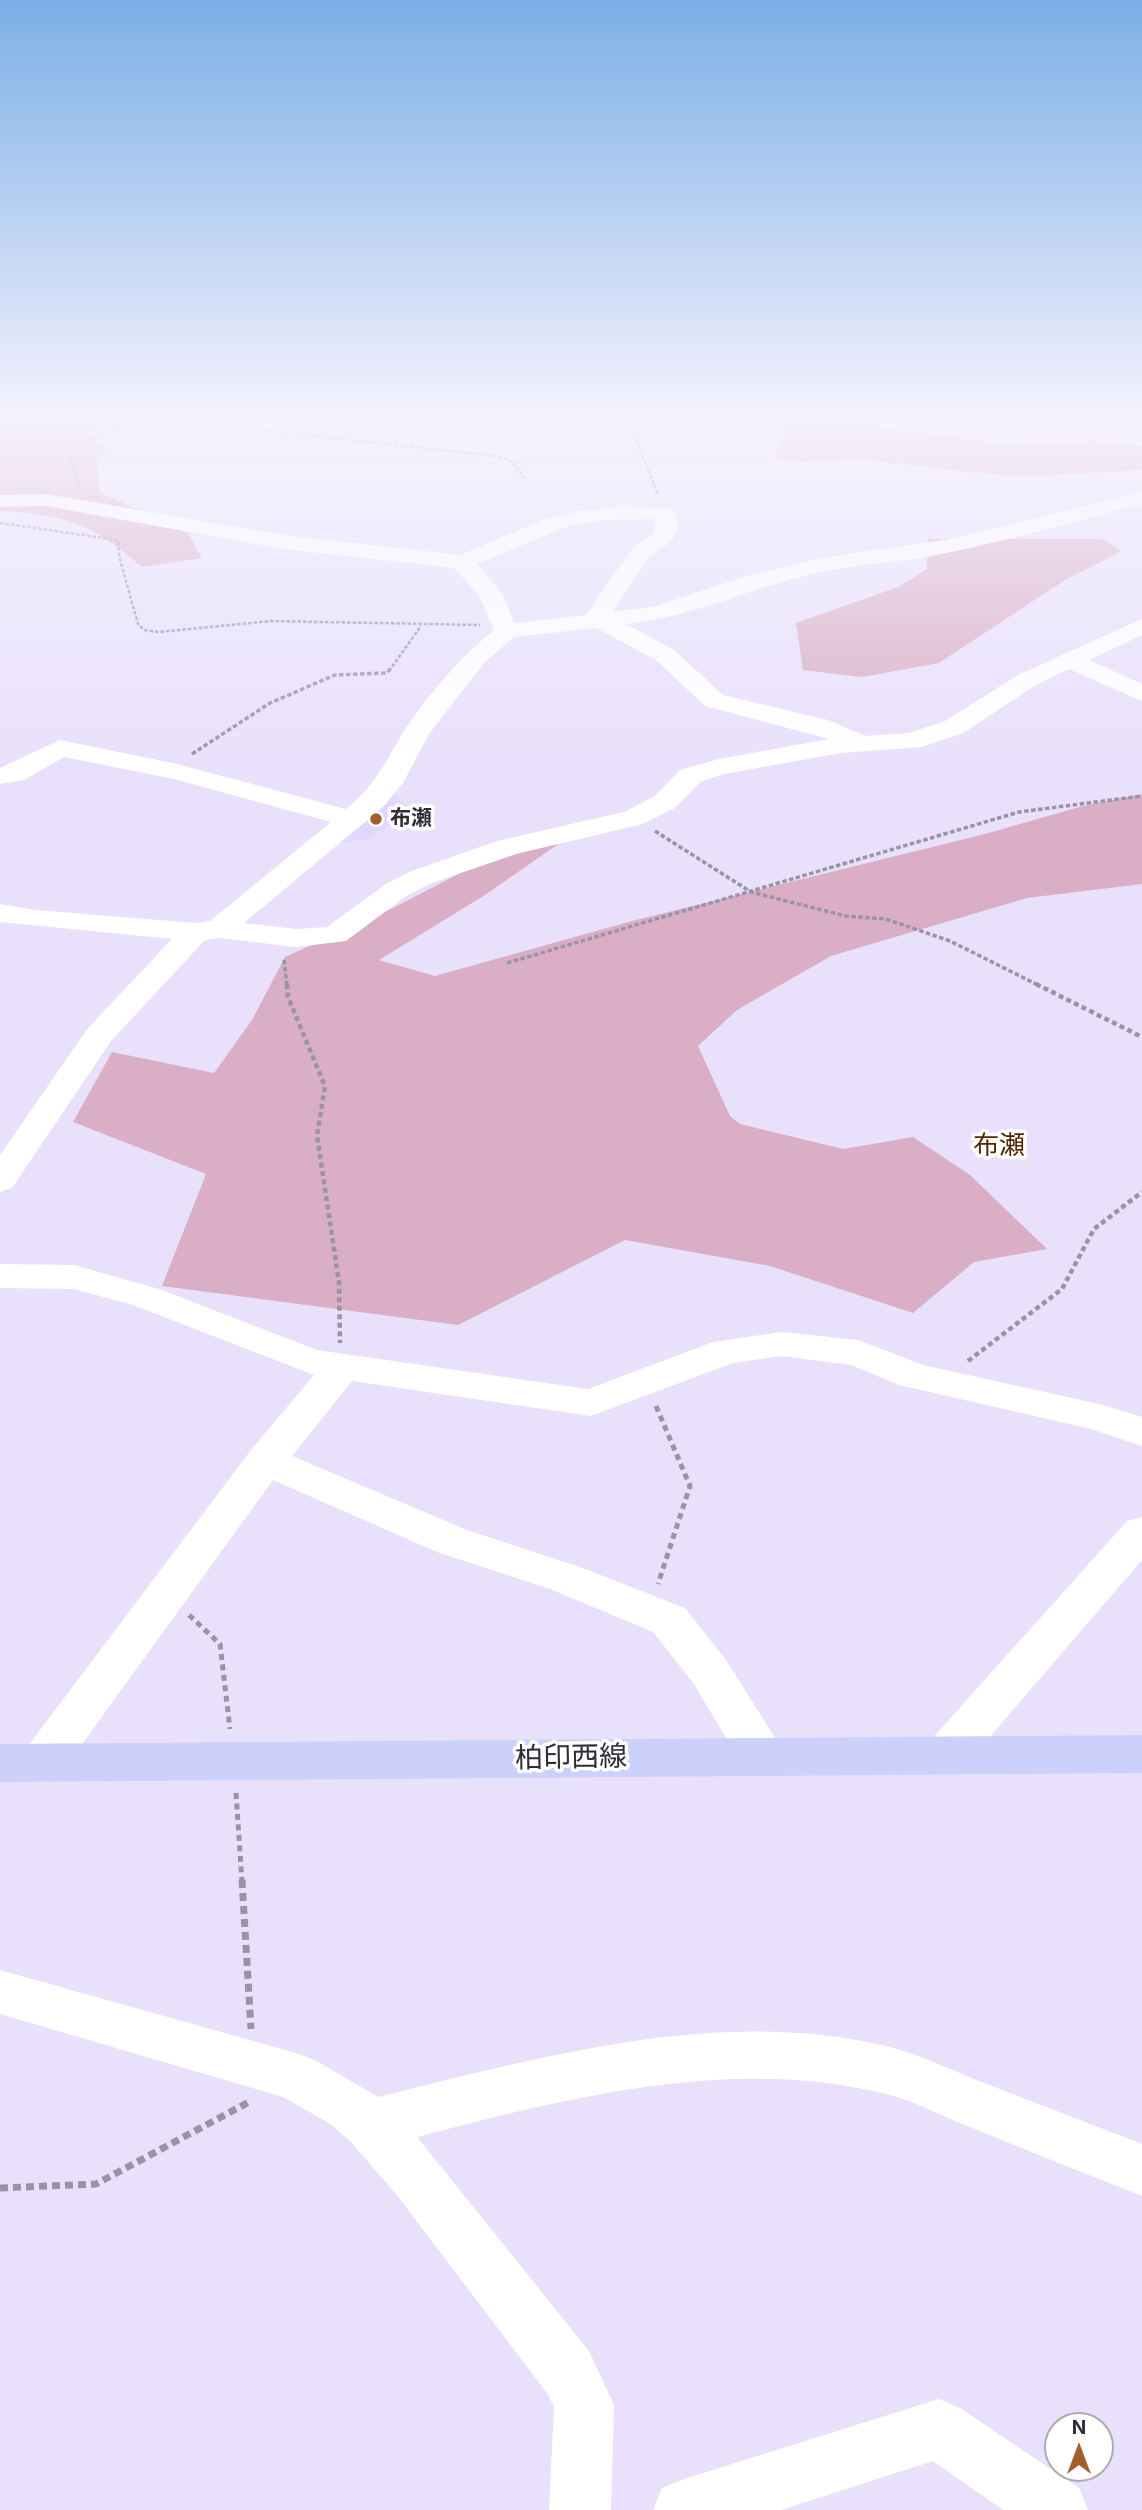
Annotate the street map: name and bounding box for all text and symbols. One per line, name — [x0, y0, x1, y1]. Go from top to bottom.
place label: 布瀬 — [390, 806, 432, 832]
marker: 布瀬 — [368, 811, 384, 827]
district label: 布瀬 — [973, 1130, 1025, 1162]
street label: 柏印西線 — [515, 1740, 627, 1776]
north arrow — [1044, 2412, 1114, 2482]
text: N — [1072, 2416, 1086, 2439]

